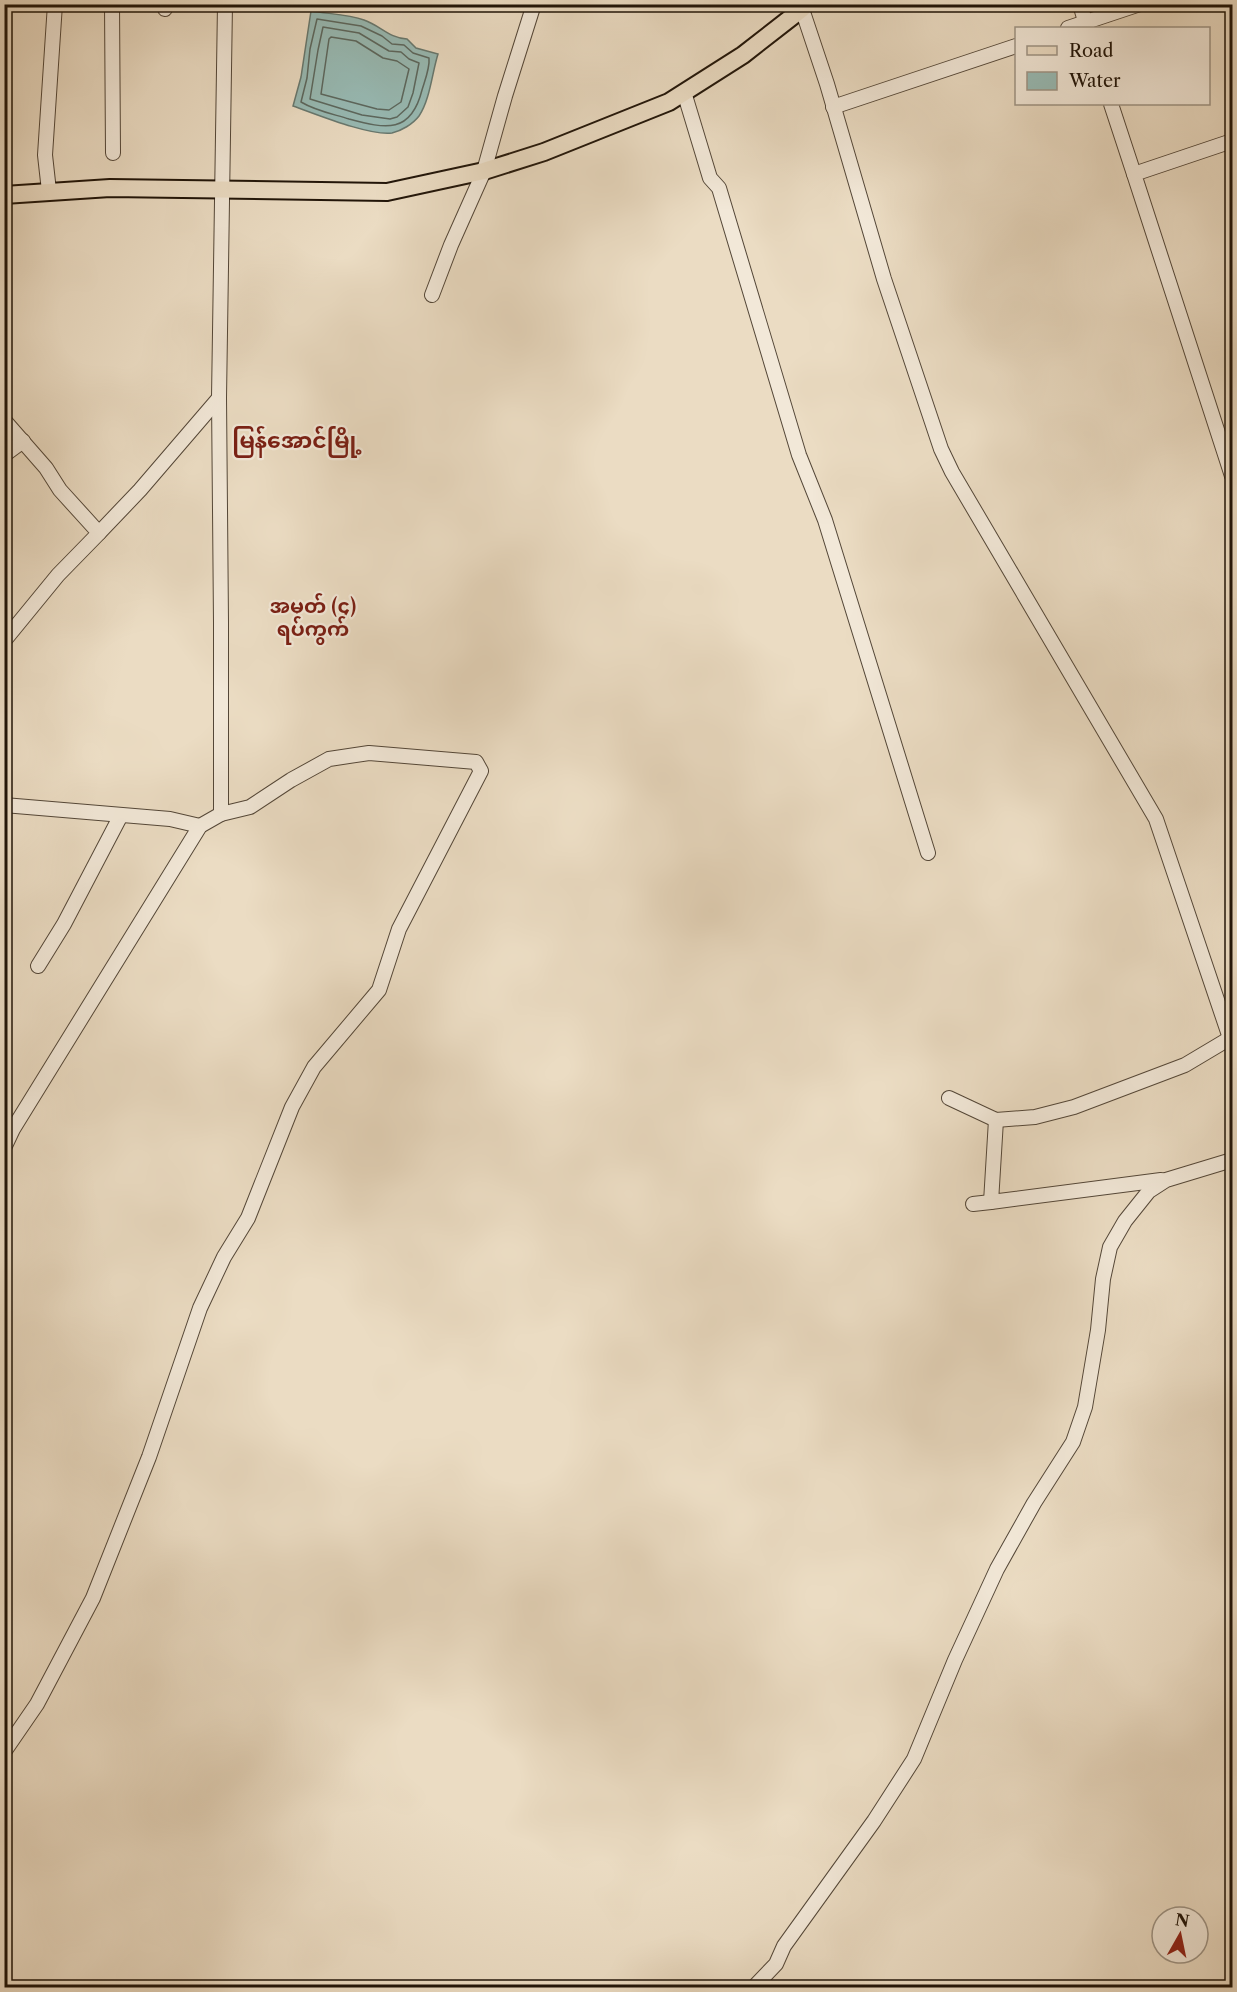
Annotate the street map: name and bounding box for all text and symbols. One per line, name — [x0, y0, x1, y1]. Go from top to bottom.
legend — [1015, 27, 1210, 105]
text: Road — [1069, 40, 1114, 62]
text: Water — [1068, 70, 1121, 92]
district label: မြန်အောင်မြို့ — [232, 425, 362, 458]
district label: အမှတ် (၄) ရပ်ကွက် — [270, 593, 356, 645]
north arrow — [1150, 1905, 1210, 1965]
text: N — [1174, 1909, 1191, 1931]

